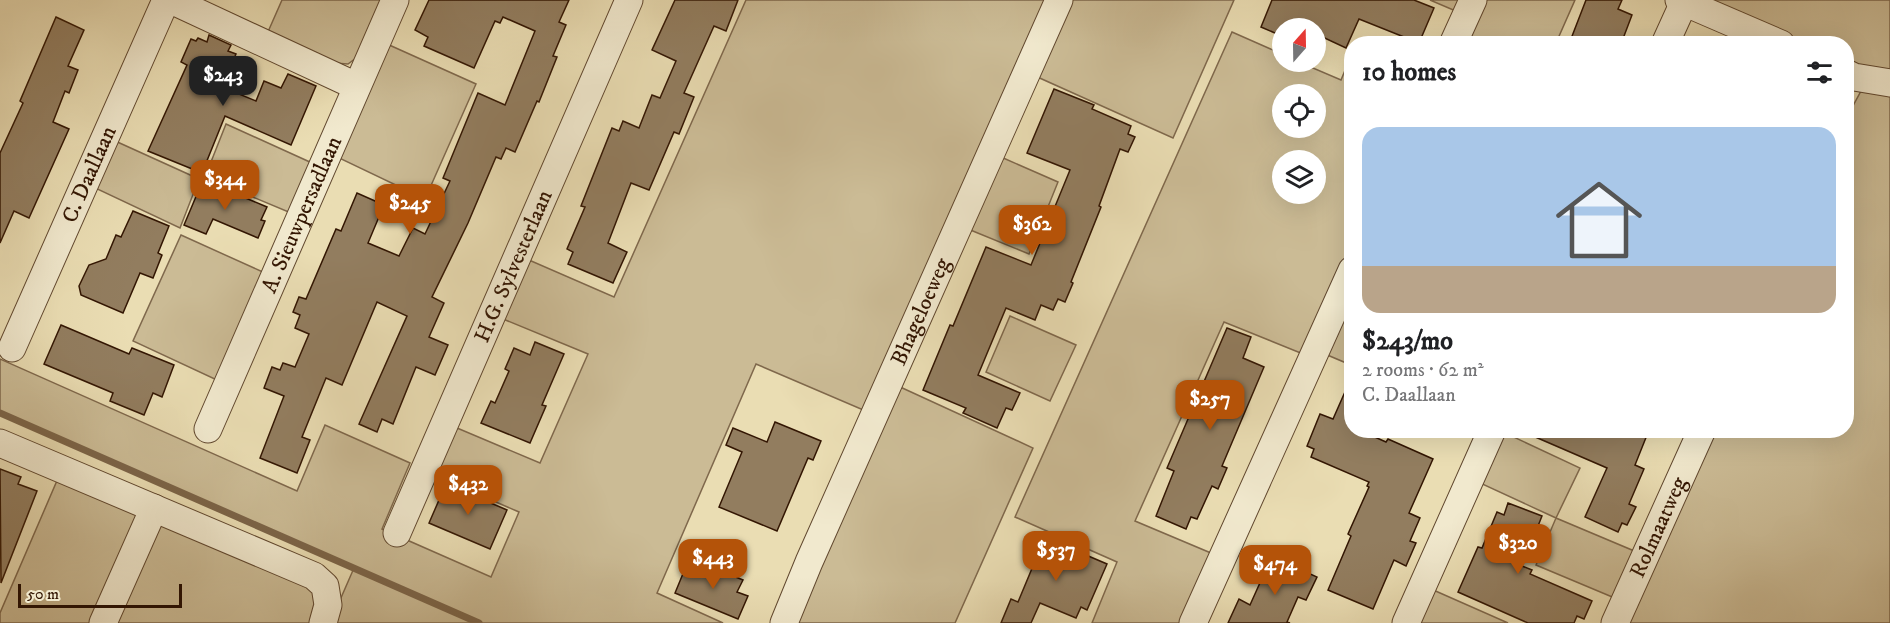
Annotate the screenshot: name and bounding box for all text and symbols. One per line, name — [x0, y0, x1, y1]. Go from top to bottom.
north arrow — [1272, 18, 1326, 72]
map controls — [1272, 18, 1326, 204]
pin: $243 — [187, 56, 259, 107]
text: 10 homes — [1362, 56, 1456, 89]
icon: filters — [1803, 56, 1836, 89]
text: $243 — [203, 63, 243, 88]
button: locate — [1272, 84, 1326, 138]
street label: C. Daallaan — [56, 121, 122, 227]
street label: A. Sieuwpersadlaan — [256, 132, 348, 297]
button: layers — [1272, 150, 1326, 204]
pin: $344 — [189, 160, 261, 211]
icon: home — [1545, 166, 1653, 274]
text: $344 — [204, 167, 246, 192]
pin: $245 — [374, 184, 446, 235]
street label: H.G. Sylvesterlaan — [468, 185, 558, 347]
text: $245 — [389, 191, 431, 216]
pin: $362 — [996, 205, 1068, 256]
text: $362 — [1013, 212, 1051, 237]
street label: Bhageloeweg — [885, 253, 956, 370]
text: $243/mo — [1362, 325, 1453, 358]
text: 2 rooms · 62 m² — [1362, 358, 1484, 383]
pin: $257 — [1174, 380, 1246, 431]
text: C. Daallaan — [1362, 383, 1456, 408]
text: $257 — [1189, 387, 1231, 412]
pin: $432 — [432, 465, 504, 516]
text: $432 — [448, 472, 488, 497]
street label: Rolmaatweg — [1624, 472, 1693, 582]
pin: $320 — [1482, 524, 1554, 575]
pin: $537 — [1020, 531, 1092, 582]
text: $320 — [1499, 531, 1537, 556]
text: $537 — [1037, 538, 1075, 563]
pin: $443 — [677, 539, 749, 590]
pin: $474 — [1239, 545, 1311, 596]
text: $443 — [692, 546, 734, 571]
text: $474 — [1253, 552, 1297, 577]
scale bar — [18, 581, 182, 608]
text: 50 m — [27, 584, 59, 604]

